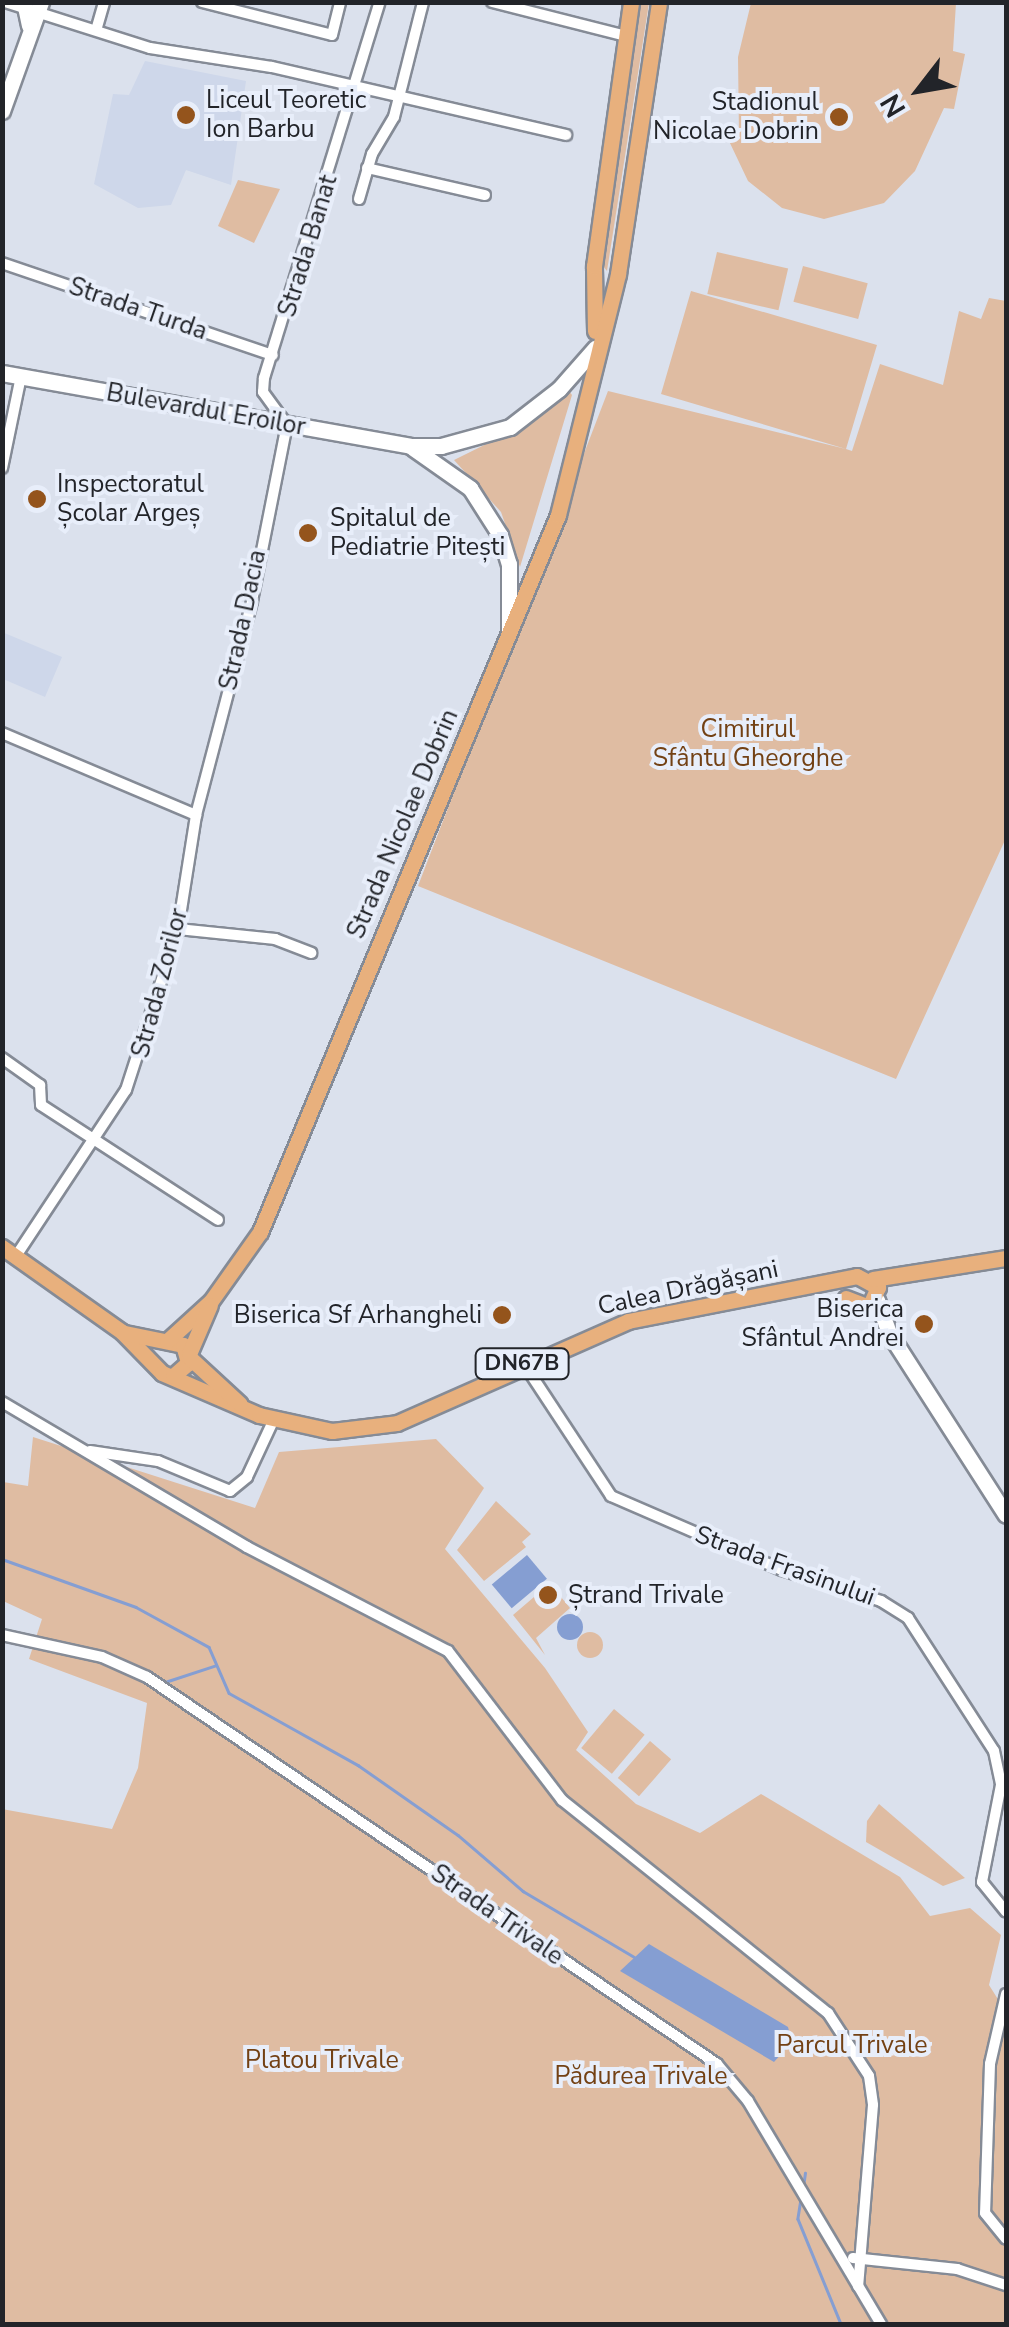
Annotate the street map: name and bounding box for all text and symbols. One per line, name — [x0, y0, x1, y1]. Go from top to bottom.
north arrow — [869, 40, 969, 140]
place label: Liceul Teoretic Ion Barbu — [206, 86, 366, 145]
text: N — [872, 87, 915, 124]
place label: Stadionul Nicolae Dobrin — [653, 88, 819, 147]
marker: Liceul Teoretic Ion Barbu — [175, 104, 197, 126]
marker: Stadionul Nicolae Dobrin — [828, 106, 850, 128]
street label: Strada Banat — [272, 171, 344, 321]
street label: Strada Turda — [65, 271, 211, 347]
street label: Bulevardul Eroilor — [104, 378, 308, 442]
place label: Inspectoratul Școlar Argeș — [57, 470, 204, 529]
marker: Inspectoratul Școlar Argeș — [26, 488, 48, 510]
place label: Spitalul de Pediatrie Pitești — [330, 504, 505, 563]
marker: Spitalul de Pediatrie Pitești — [295, 520, 321, 546]
street label: Strada Dacia — [213, 547, 273, 693]
street label: Strada Nicolae Dobrin — [341, 705, 465, 943]
park label: Cimitirul Sfântu Gheorghe — [653, 715, 843, 774]
street label: Strada Zorilor — [126, 905, 194, 1061]
street label: Calea Drăgășani — [595, 1254, 781, 1322]
place label: Biserica Sfântul Andrei — [742, 1295, 904, 1354]
place label: Biserica Sf Arhangheli — [234, 1300, 482, 1330]
marker: Biserica Sf Arhangheli — [491, 1304, 513, 1326]
marker: Biserica Sfântul Andrei — [913, 1313, 935, 1335]
road number: DN67B — [474, 1347, 570, 1381]
street label: Strada Frasinului — [691, 1520, 879, 1612]
place label: Ștrand Trivale — [568, 1580, 724, 1610]
marker: Ștrand Trivale — [537, 1584, 559, 1606]
street label: Strada Trivale — [425, 1858, 569, 1972]
park label: Parcul Trivale — [776, 2030, 928, 2060]
park label: Platou Trivale — [245, 2045, 399, 2075]
park label: Pădurea Trivale — [554, 2061, 728, 2091]

